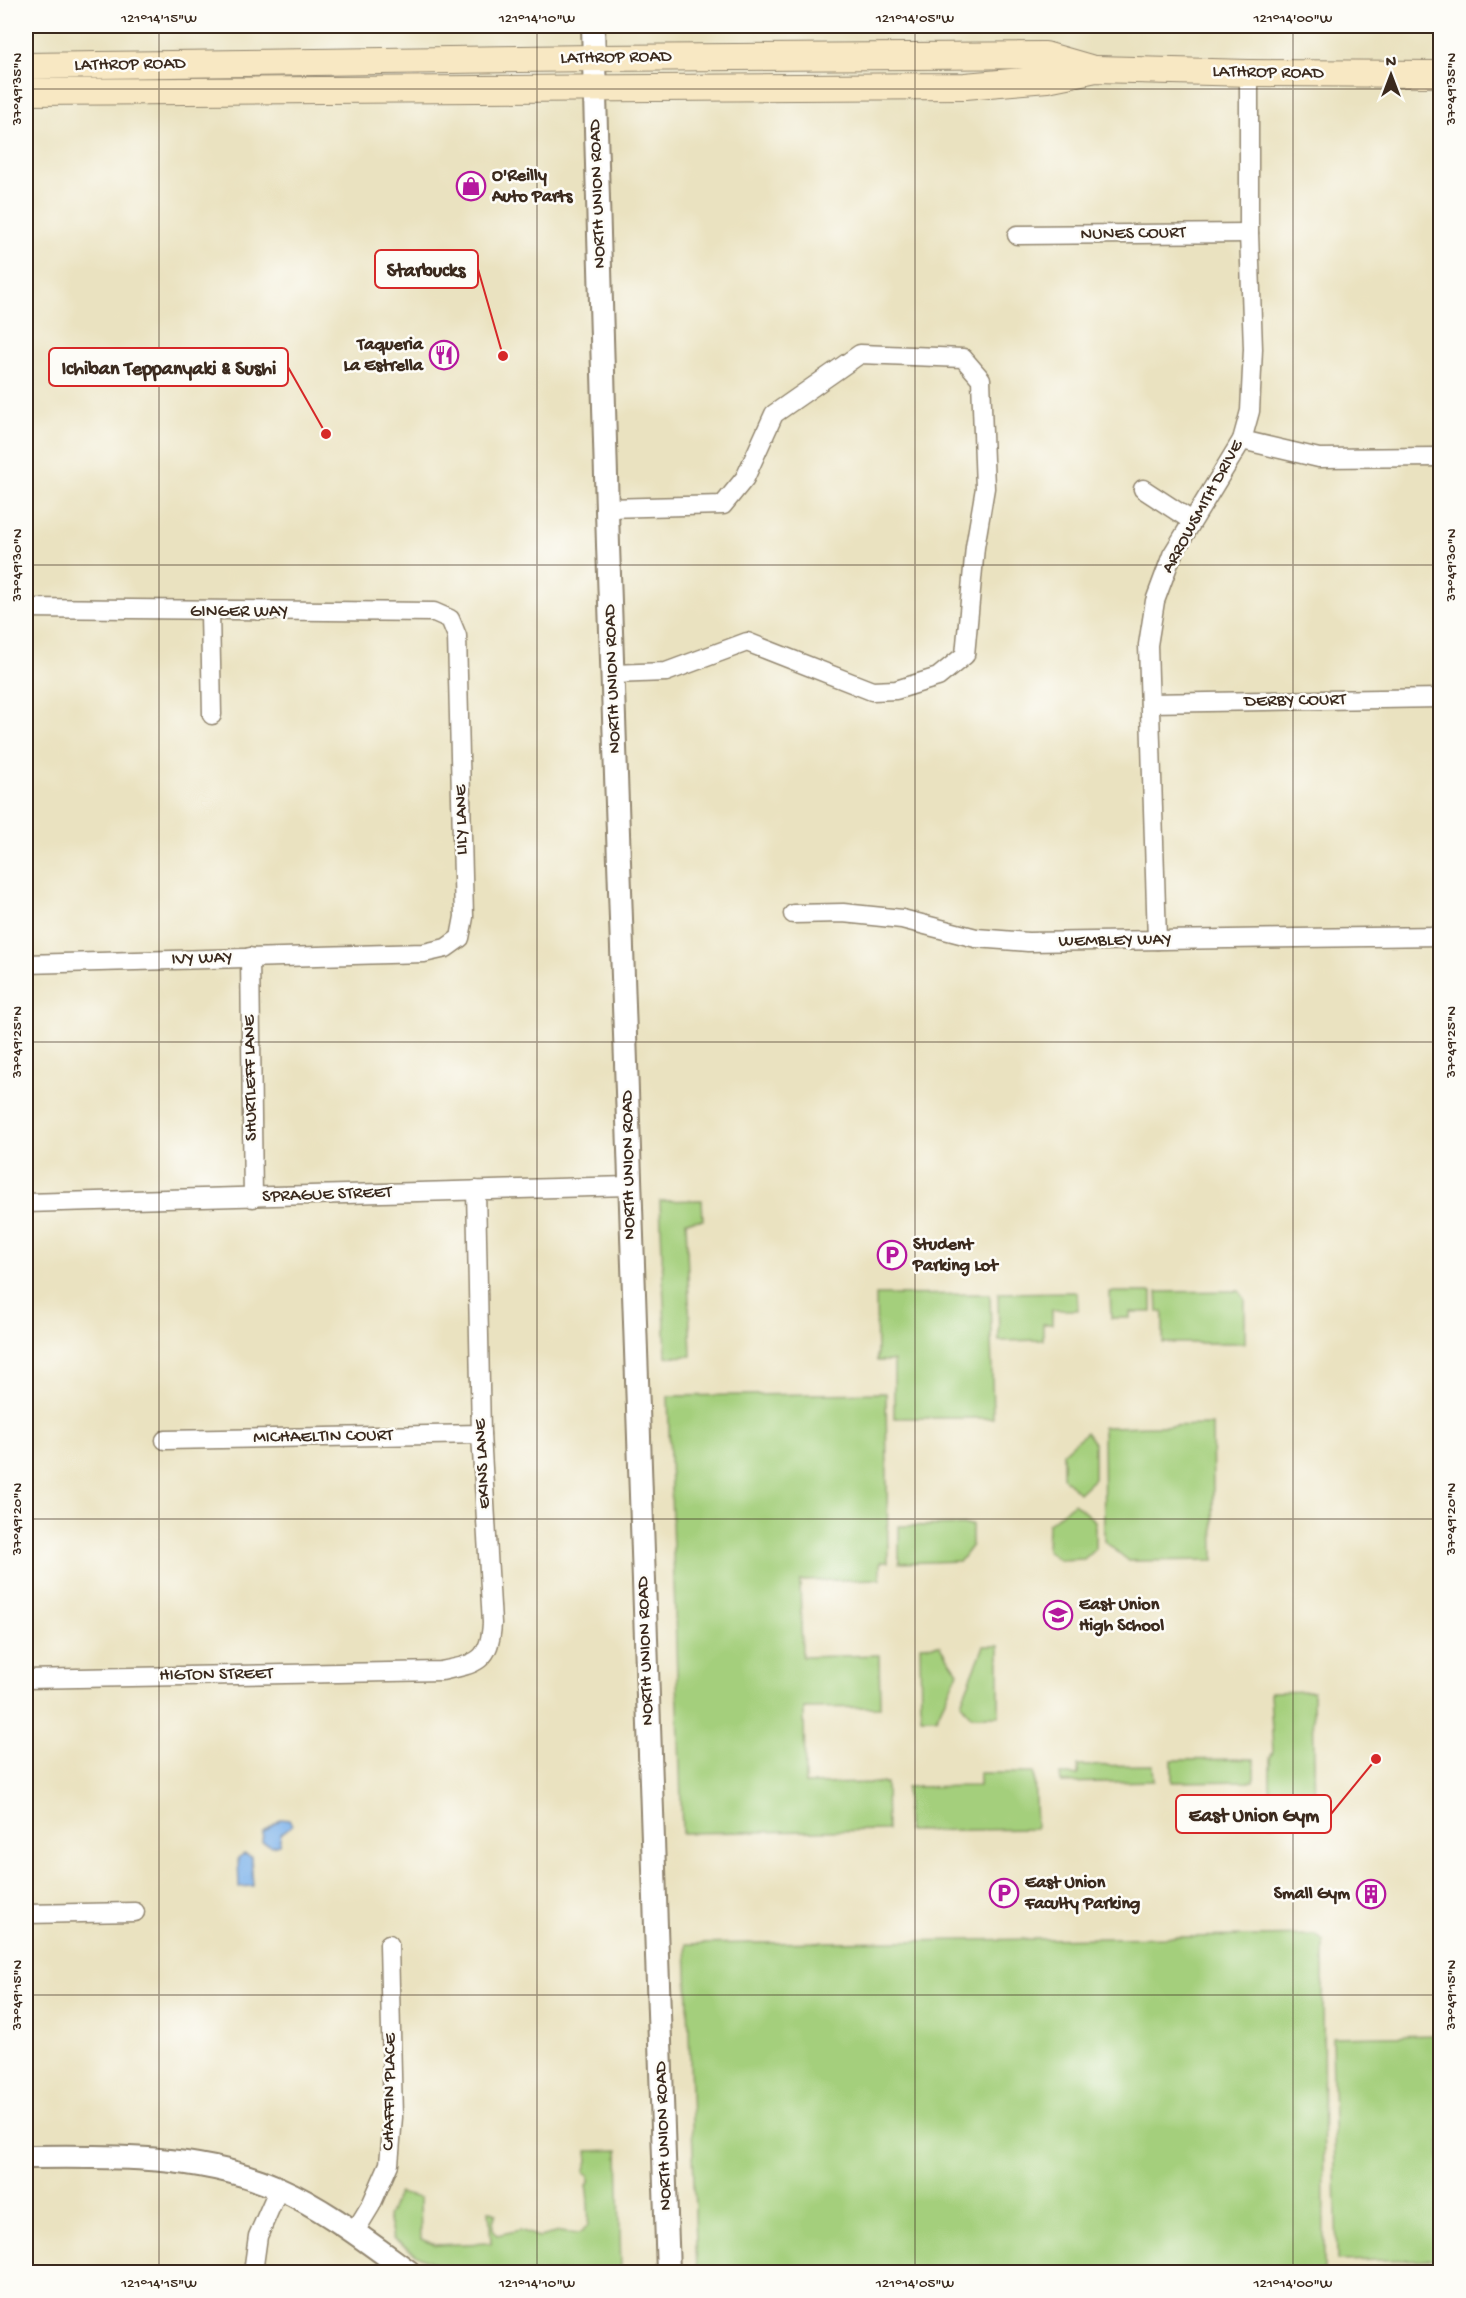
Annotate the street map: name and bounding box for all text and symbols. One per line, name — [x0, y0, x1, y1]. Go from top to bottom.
text: 121°14'15"W — [120, 10, 197, 28]
text: 121°14'10"W — [498, 10, 576, 28]
text: 121°14'05"W — [875, 10, 955, 28]
text: 121°14'00"W — [1252, 10, 1333, 28]
north arrow — [1361, 45, 1421, 105]
street label: LATHROP ROAD — [560, 47, 672, 69]
text: 37°49'35"N — [9, 53, 27, 126]
text: 37°49'35"N — [1443, 53, 1461, 126]
street label: LATHROP ROAD — [74, 54, 186, 76]
text: N — [1386, 54, 1397, 73]
street label: LATHROP ROAD — [1212, 62, 1324, 84]
street label: NORTH UNION ROAD — [585, 119, 611, 269]
place label: O'Reilly Auto Parts — [491, 166, 574, 208]
shop icon: O'Reilly Auto Parts — [455, 170, 487, 202]
street label: NUNES COURT — [1080, 223, 1187, 245]
callout: Starbucks — [375, 250, 478, 288]
text: Starbucks — [387, 261, 467, 284]
place label: Taqueria La Estrella — [343, 335, 424, 377]
restaurant icon: Taqueria La Estrella — [428, 339, 460, 371]
callout: Ichiban Teppanyaki & Sushi — [49, 348, 288, 386]
text: Ichiban Teppanyaki & Sushi — [62, 359, 276, 382]
street label: ARROWSMITH DRIVE — [1158, 436, 1249, 577]
text: 37°49'30"N — [9, 528, 27, 603]
text: 37°49'30"N — [1443, 528, 1461, 603]
street label: GINGER WAY — [190, 602, 288, 623]
street label: NORTH UNION ROAD — [600, 604, 626, 754]
street label: DERBY COURT — [1243, 690, 1347, 712]
street label: LILY LANE — [451, 784, 473, 855]
street label: WEMBLEY WAY — [1058, 930, 1172, 952]
street label: IVY WAY — [171, 947, 233, 971]
text: 37°49'25"N — [9, 1006, 27, 1079]
text: 37°49'25"N — [1443, 1006, 1461, 1079]
street label: SHURTLEFF LANE — [239, 1014, 263, 1141]
street label: NORTH UNION ROAD — [617, 1090, 641, 1240]
street label: SPRAGUE STREET — [262, 1182, 393, 1208]
place label: Student Parking Lot — [912, 1235, 999, 1277]
parking icon: Student Parking Lot — [876, 1239, 908, 1271]
street label: EKINS LANE — [470, 1418, 496, 1509]
street label: MICHAELTIN COURT — [253, 1425, 394, 1449]
text: 37°49'20"N — [9, 1482, 27, 1556]
text: 37°49'20"N — [1443, 1482, 1461, 1556]
street label: NORTH UNION ROAD — [633, 1576, 659, 1726]
place label: East Union High School — [1079, 1595, 1164, 1637]
school or university icon: East Union High School — [1042, 1599, 1074, 1631]
street label: HIGTON STREET — [159, 1663, 274, 1686]
callout: East Union Gym — [1176, 1795, 1331, 1833]
text: East Union Gym — [1189, 1806, 1320, 1829]
place label: East Union Faculty Parking — [1024, 1873, 1140, 1915]
parking icon: East Union Faculty Parking — [988, 1877, 1020, 1909]
building icon: Small Gym — [1355, 1878, 1387, 1910]
place label: Small Gym — [1274, 1884, 1350, 1905]
text: 37°49'15"N — [9, 1959, 27, 2031]
text: 37°49'15"N — [1443, 1959, 1461, 2031]
street label: CHAFFIN PLACE — [378, 2032, 402, 2151]
street label: NORTH UNION ROAD — [651, 2061, 677, 2211]
text: 121°14'15"W — [120, 2275, 197, 2293]
text: 121°14'10"W — [498, 2275, 576, 2293]
text: 121°14'05"W — [875, 2275, 955, 2293]
text: 121°14'00"W — [1252, 2275, 1333, 2293]

